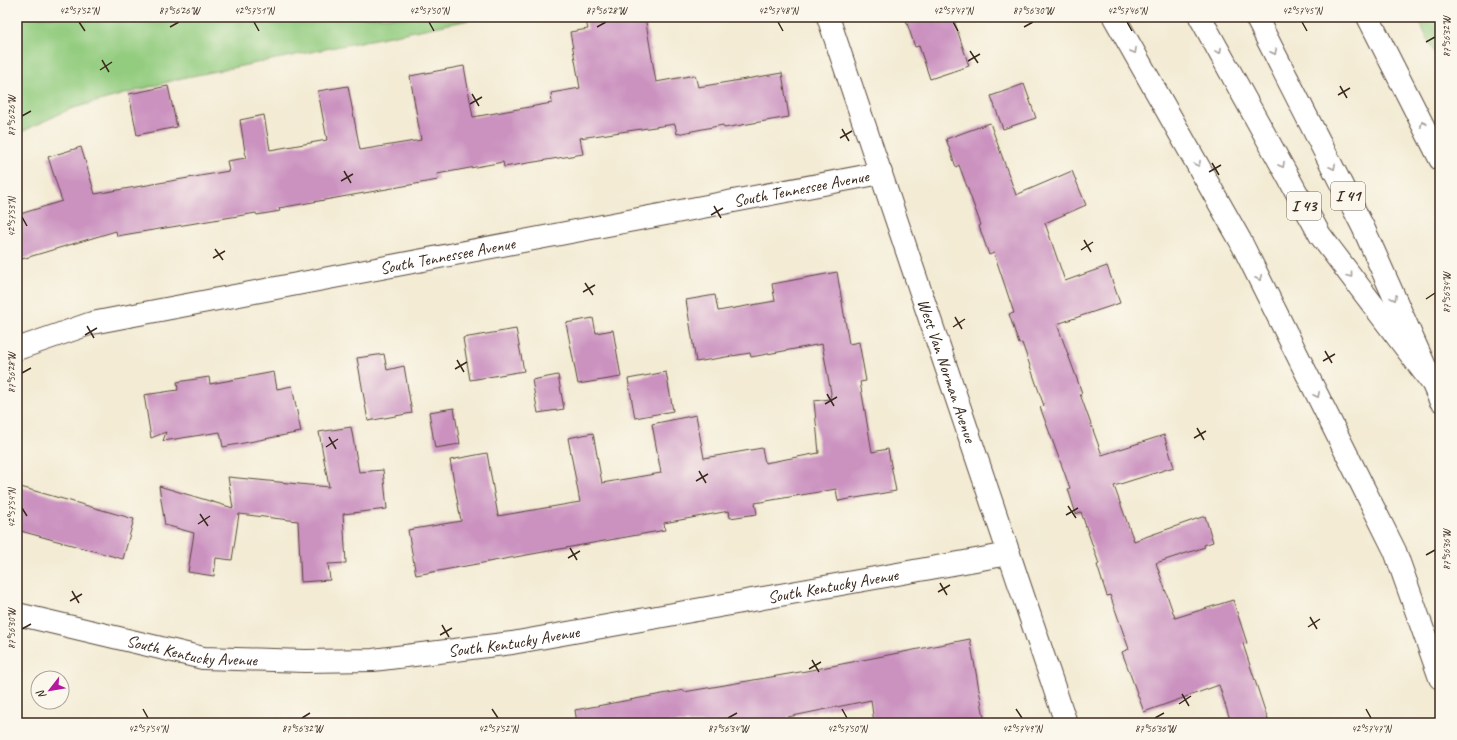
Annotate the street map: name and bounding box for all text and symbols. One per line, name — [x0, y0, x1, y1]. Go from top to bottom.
text: 42°57'52"N — [59, 4, 101, 17]
text: 87°56'26"W — [159, 4, 201, 17]
text: 42°57'51"N — [234, 4, 276, 17]
text: 42°57'50"N — [409, 4, 451, 17]
text: 87°56'28"W — [586, 4, 628, 17]
text: 42°57'48"N — [758, 4, 800, 17]
text: 42°57'47"N — [933, 4, 975, 17]
text: 87°56'30"W — [1013, 4, 1055, 17]
text: 42°57'46"N — [1107, 4, 1149, 17]
text: 42°57'45"N — [1282, 4, 1324, 17]
text: 87°56'32"W — [1440, 15, 1453, 57]
one-way arrow — [1129, 47, 1136, 54]
one-way arrow — [1215, 47, 1222, 54]
one-way arrow — [1269, 47, 1277, 55]
text: 87°56'26"W — [5, 94, 18, 136]
one-way arrow — [1420, 121, 1428, 128]
one-way arrow — [1193, 160, 1200, 167]
one-way arrow — [1277, 161, 1284, 168]
one-way arrow — [1328, 163, 1336, 171]
street label: South Tennessee Avenue — [732, 165, 872, 211]
road number: I 41 — [1331, 182, 1365, 210]
road number: I 43 — [1287, 192, 1321, 220]
text: 42°57'53"N — [5, 195, 18, 237]
street label: South Tennessee Avenue — [378, 232, 518, 279]
one-way arrow — [1346, 271, 1353, 278]
text: 87°56'34"W — [1440, 271, 1453, 313]
one-way arrow — [1255, 274, 1262, 282]
one-way arrow — [1390, 294, 1398, 301]
street label: West Van Norman Avenue — [913, 296, 982, 446]
text: 87°56'28"W — [5, 351, 18, 393]
one-way arrow — [1312, 391, 1320, 398]
text: 42°57'54"N — [5, 486, 18, 528]
text: 87°56'36"W — [1440, 528, 1453, 570]
street label: South Kentucky Avenue — [766, 563, 901, 608]
text: 87°56'30"W — [5, 607, 18, 649]
street label: South Kentucky Avenue — [447, 620, 582, 661]
street label: South Kentucky Avenue — [124, 630, 259, 670]
north arrow — [30, 670, 70, 710]
text: N — [33, 687, 49, 702]
text: 42°57'54"N — [128, 722, 170, 735]
text: 87°56'32"W — [282, 722, 324, 735]
text: 42°57'52"N — [478, 722, 520, 735]
text: 87°56'34"W — [708, 722, 750, 735]
text: 42°57'50"N — [827, 722, 869, 735]
text: 42°57'49"N — [1002, 722, 1044, 735]
text: 87°56'36"W — [1135, 722, 1177, 735]
text: 42°57'47"N — [1351, 722, 1393, 735]

